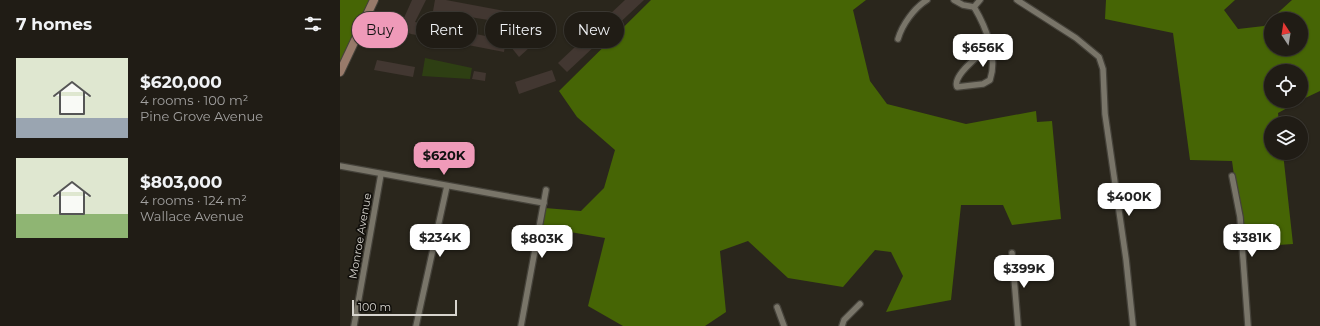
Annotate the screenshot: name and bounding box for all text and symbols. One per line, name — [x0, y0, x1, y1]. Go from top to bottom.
chip: Buy — [352, 12, 408, 48]
chip: Rent — [416, 12, 477, 48]
chip: Filters — [485, 12, 556, 48]
chip: New — [564, 12, 624, 48]
north arrow — [1264, 12, 1308, 56]
map controls — [1264, 12, 1308, 160]
icon: filters — [302, 13, 324, 35]
text: 7 homes — [16, 14, 92, 34]
pin: $656K — [955, 34, 1011, 68]
text: $656K — [962, 39, 1004, 55]
button: locate — [1264, 64, 1308, 108]
text: $620,000 — [140, 72, 222, 92]
icon: home — [48, 74, 96, 122]
text: 4 rooms · 100 m² — [140, 92, 248, 108]
text: Pine Grove Avenue — [140, 108, 263, 124]
button: layers — [1264, 116, 1308, 160]
pin: $620K — [416, 142, 472, 176]
text: $620K — [423, 147, 465, 163]
text: $803,000 — [140, 172, 222, 192]
icon: home — [48, 174, 96, 222]
pin: $400K — [1101, 183, 1157, 217]
text: $400K — [1107, 188, 1151, 204]
text: 4 rooms · 124 m² — [140, 192, 247, 208]
street label: Monroe Avenue — [346, 192, 375, 280]
text: Wallace Avenue — [140, 208, 244, 224]
pin: $234K — [412, 224, 468, 258]
pin: $381K — [1224, 224, 1280, 258]
pin: $803K — [514, 225, 570, 259]
text: $234K — [419, 229, 461, 245]
text: $381K — [1232, 229, 1272, 245]
text: $803K — [521, 230, 563, 246]
pin: $399K — [996, 255, 1052, 289]
text: $399K — [1003, 260, 1045, 276]
scale bar — [352, 298, 457, 317]
text: 100 m — [358, 300, 391, 314]

